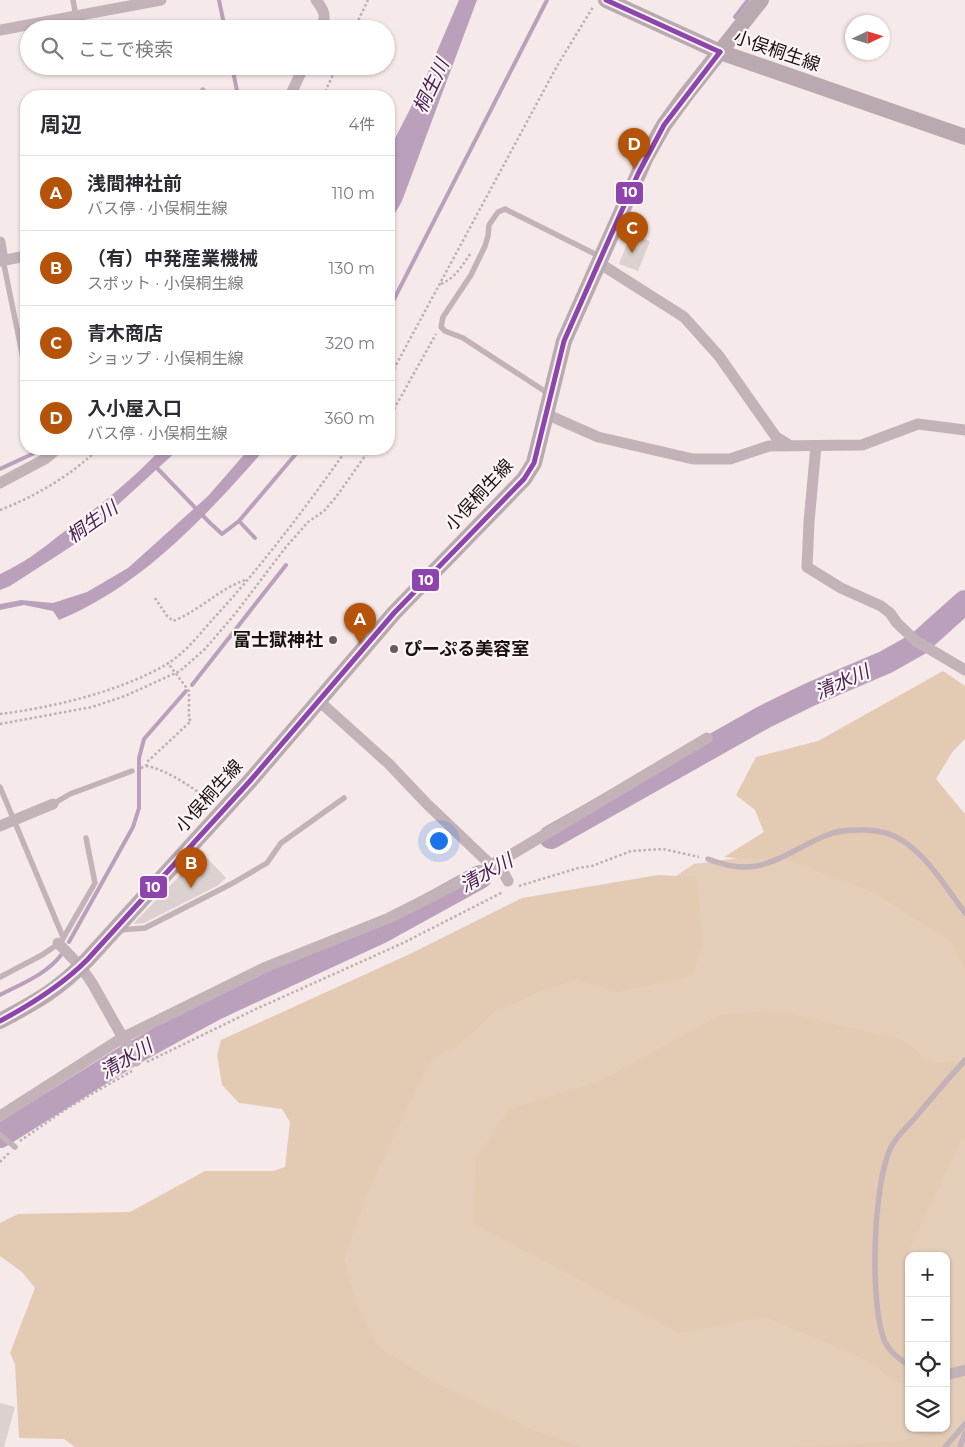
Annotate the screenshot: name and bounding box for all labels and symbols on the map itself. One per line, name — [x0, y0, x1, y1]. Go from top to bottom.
north arrow — [845, 15, 890, 60]
street label: 小俣桐生線 — [731, 26, 823, 76]
water label: 桐生川 — [409, 54, 454, 117]
pin: D — [618, 128, 650, 169]
line badge: 10 — [615, 181, 644, 205]
text: 10 — [623, 183, 638, 201]
pin: C — [616, 212, 648, 253]
street label: 小俣桐生線 — [440, 455, 518, 535]
water label: 桐生川 — [62, 495, 124, 548]
line badge: 10 — [411, 568, 440, 592]
text: 10 — [419, 571, 434, 589]
pin: A — [344, 603, 376, 644]
place label: 富士獄神社 — [233, 629, 323, 651]
marker: 富士獄神社 — [327, 634, 339, 646]
place label: ぴーぷる美容室 — [404, 638, 529, 660]
marker: ぴーぷる美容室 — [388, 643, 400, 655]
water label: 清水川 — [811, 659, 875, 704]
street label: 小俣桐生線 — [171, 755, 247, 837]
your location — [426, 828, 452, 854]
pin: B — [175, 847, 207, 888]
water label: 清水川 — [455, 848, 518, 897]
line badge: 10 — [139, 875, 168, 899]
text: 10 — [146, 878, 161, 896]
water label: 清水川 — [96, 1033, 158, 1084]

